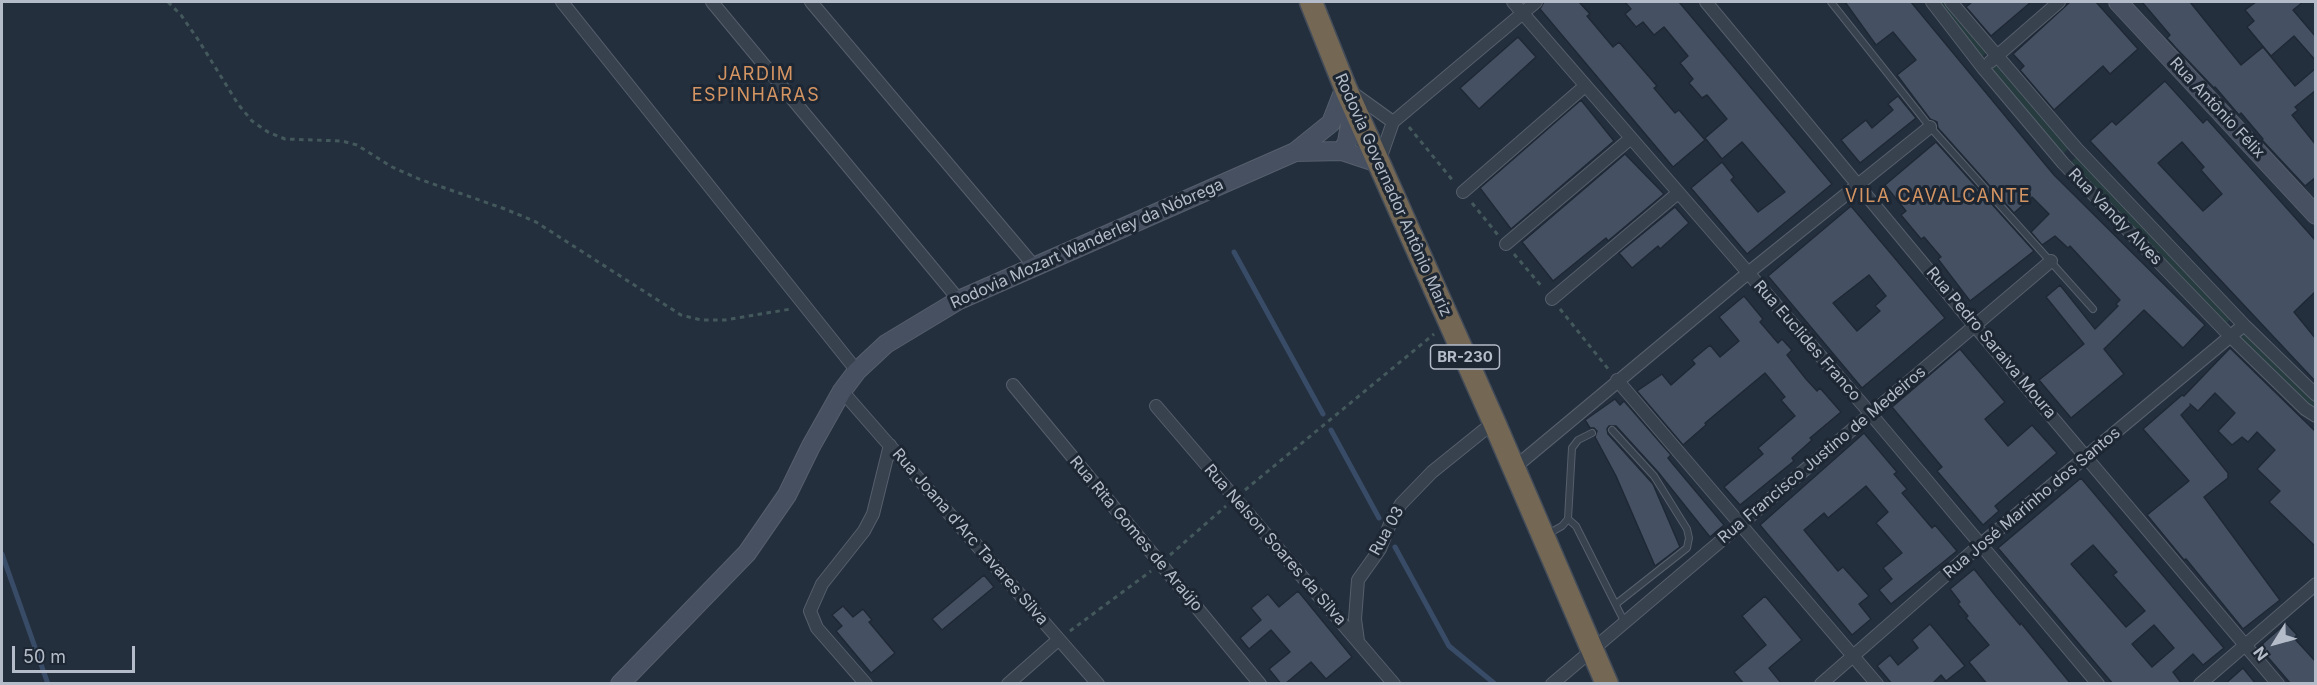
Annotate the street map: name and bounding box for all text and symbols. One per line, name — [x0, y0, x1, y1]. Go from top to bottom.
street label: Rua Antônio Félix — [2165, 54, 2269, 162]
district label: JARDIM ESPINHARAS — [692, 64, 820, 106]
street label: Rodovia Governador Antônio Mariz — [1331, 71, 1455, 319]
street label: Rua Vandy Alves — [2064, 165, 2166, 269]
street label: Rodovia Mozart Wanderley da Nóbrega — [948, 175, 1226, 313]
district label: VILA CAVALCANTE — [1845, 186, 2031, 208]
street label: Rua Pedro Saraiva Moura — [1922, 264, 2060, 422]
street label: Rua Euclides Franco — [1749, 277, 1865, 405]
road number: BR-230 — [1430, 345, 1500, 369]
street label: Rua Francisco Justino de Medeiros — [1714, 362, 1930, 548]
street label: Rua José Marinho dos Santos — [1940, 423, 2124, 583]
street label: Rua Joana d'Arc Tavares Silva — [888, 445, 1052, 629]
street label: Rua Rita Gomes de Araújo — [1065, 453, 1207, 615]
street label: Rua Nelson Soares da Silva — [1200, 461, 1350, 629]
street label: Rua 03 — [1366, 503, 1408, 559]
north arrow — [2245, 613, 2305, 673]
scale bar — [15, 634, 138, 672]
text: N — [2249, 643, 2272, 665]
text: 50 m — [23, 646, 66, 667]

